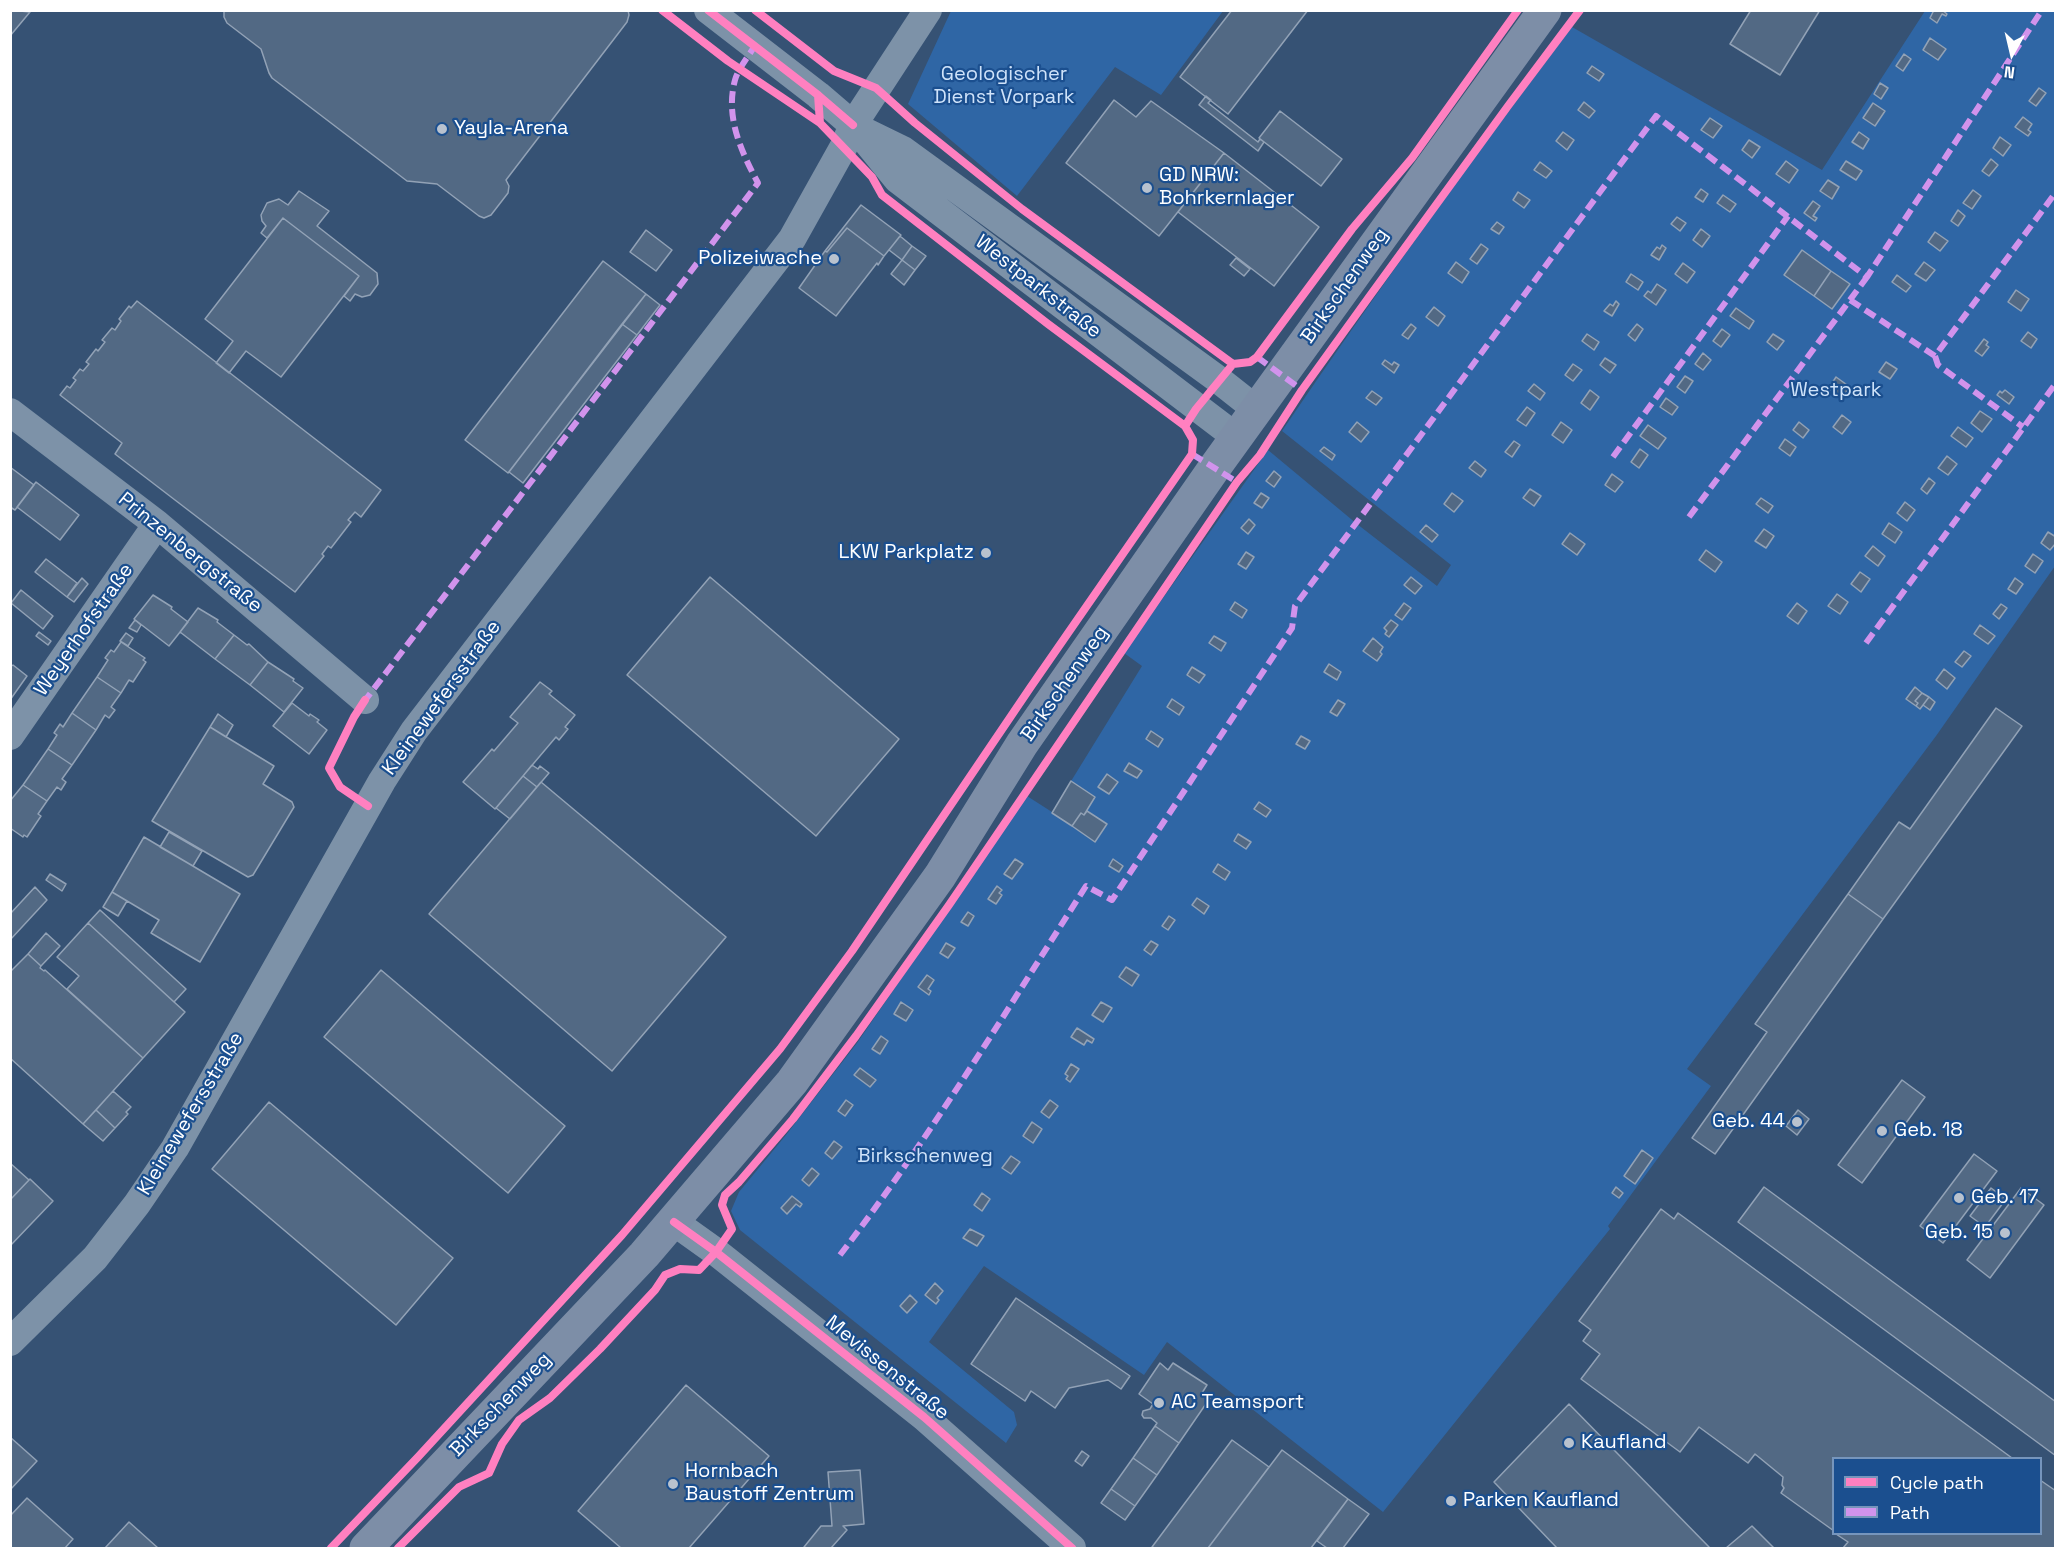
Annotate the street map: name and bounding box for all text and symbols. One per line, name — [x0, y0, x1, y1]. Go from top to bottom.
north arrow — [1982, 24, 2042, 84]
text: N — [2003, 61, 2016, 83]
park label: Geologischer Dienst Vorpark — [933, 63, 1075, 110]
place label: Yayla-Arena — [454, 117, 569, 141]
marker: Yayla-Arena — [435, 122, 449, 136]
place label: GD NRW: Bohrkernlager — [1159, 164, 1295, 211]
marker: GD NRW: Bohrkernlager — [1140, 181, 1154, 195]
street label: Birkschenweg — [1296, 224, 1394, 348]
street label: Westparkstraße — [970, 230, 1106, 344]
place label: Polizeiwache — [698, 247, 822, 271]
marker: Polizeiwache — [827, 252, 841, 266]
park label: Westpark — [1790, 379, 1882, 403]
street label: Prinzenbergstraße — [113, 488, 267, 618]
place label: LKW Parkplatz — [838, 541, 974, 565]
marker: LKW Parkplatz — [979, 546, 993, 560]
street label: Weyerhofstraße — [29, 559, 139, 701]
street label: Kleinewefersstraße — [378, 616, 506, 780]
street label: Birkschenweg — [1016, 622, 1114, 746]
street label: Kleinewefersstraße — [133, 1028, 249, 1200]
place label: Geb. 44 — [1712, 1110, 1785, 1134]
marker: Geb. 44 — [1790, 1115, 1804, 1129]
place label: Geb. 18 — [1894, 1119, 1963, 1143]
marker: Geb. 18 — [1875, 1124, 1889, 1138]
park label: Birkschenweg — [857, 1145, 993, 1169]
place label: Geb. 17 — [1971, 1186, 2039, 1210]
marker: Geb. 17 — [1952, 1191, 1966, 1205]
place label: Geb. 15 — [1925, 1221, 1993, 1245]
marker: Geb. 15 — [1998, 1226, 2012, 1240]
street label: Mevissenstraße — [820, 1311, 954, 1425]
street label: Birkschenweg — [445, 1348, 557, 1462]
place label: AC Teamsport — [1171, 1391, 1304, 1415]
marker: AC Teamsport — [1152, 1396, 1166, 1410]
place label: Kaufland — [1581, 1431, 1667, 1455]
marker: Kaufland — [1562, 1436, 1576, 1450]
legend — [1832, 1457, 2042, 1535]
place label: Hornbach Baustoff Zentrum — [685, 1460, 854, 1507]
text: Cycle path — [1890, 1471, 1984, 1494]
marker: Hornbach Baustoff Zentrum — [666, 1477, 680, 1491]
place label: Parken Kaufland — [1463, 1489, 1619, 1513]
marker: Parken Kaufland — [1444, 1494, 1458, 1508]
text: Path — [1890, 1501, 1930, 1524]

